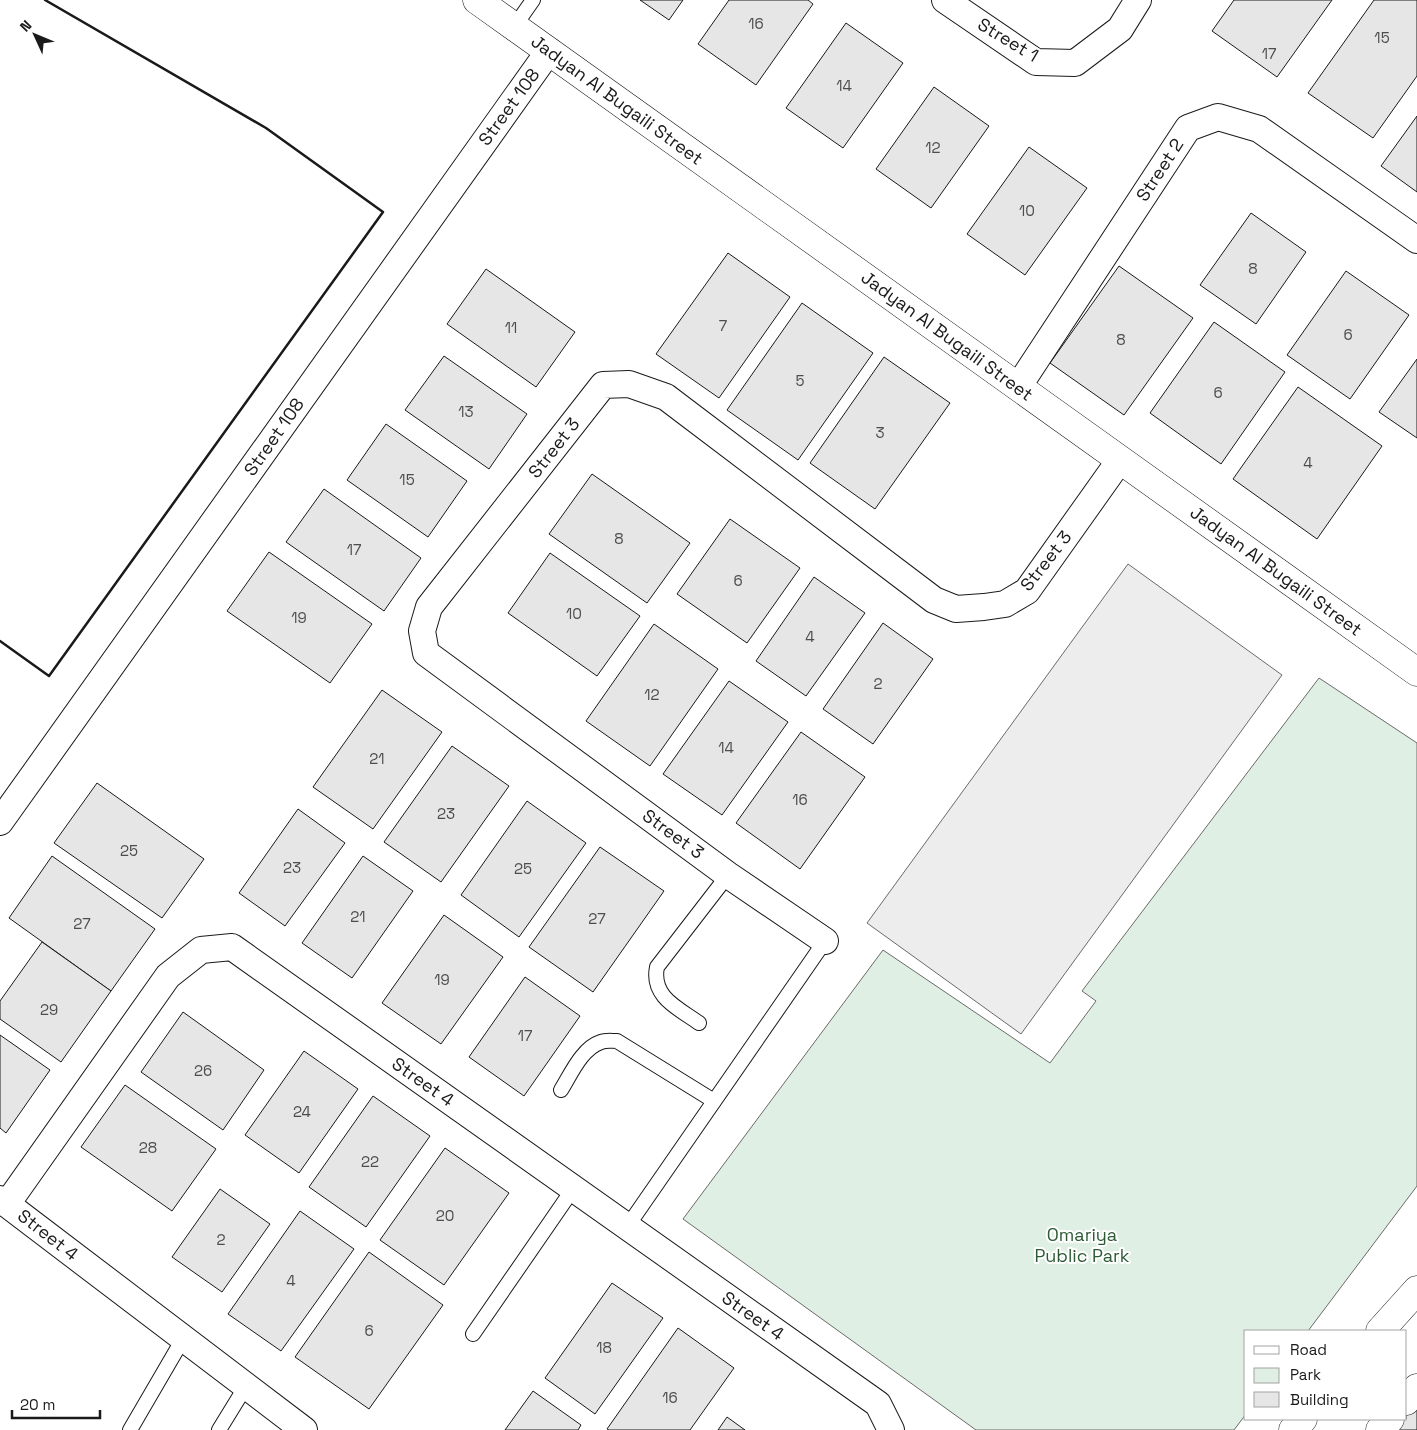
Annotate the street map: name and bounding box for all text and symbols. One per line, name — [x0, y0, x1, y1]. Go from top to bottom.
north arrow — [10, 10, 60, 60]
street label: Street 1 — [974, 12, 1043, 67]
house number: 16 — [748, 14, 764, 33]
text: N — [16, 16, 35, 36]
house number: 15 — [1374, 28, 1390, 47]
street label: Jadyan Al Bugaili Street — [527, 30, 708, 170]
house number: 17 — [1262, 44, 1276, 63]
street label: Street 108 — [473, 64, 544, 150]
house number: 14 — [836, 76, 852, 95]
street label: Street 2 — [1131, 134, 1188, 206]
house number: 12 — [925, 138, 941, 157]
house number: 10 — [1019, 201, 1035, 220]
house number: 8 — [1248, 259, 1258, 278]
street label: Jadyan Al Bugaili Street — [857, 266, 1038, 406]
house number: 7 — [719, 316, 727, 335]
house number: 11 — [505, 318, 517, 337]
house number: 6 — [1343, 325, 1353, 344]
house number: 8 — [1116, 330, 1126, 349]
house number: 5 — [796, 371, 805, 390]
house number: 6 — [1213, 383, 1223, 402]
street label: Street 108 — [238, 393, 309, 480]
house number: 13 — [458, 402, 474, 421]
street label: Street 3 — [523, 413, 584, 483]
house number: 3 — [875, 423, 885, 442]
house number: 4 — [1303, 453, 1313, 472]
house number: 15 — [399, 470, 415, 489]
street label: Jadyan Al Bugaili Street — [1186, 501, 1367, 641]
street label: Street 3 — [1015, 526, 1076, 596]
house number: 8 — [614, 529, 624, 548]
house number: 17 — [347, 540, 361, 559]
house number: 6 — [733, 571, 743, 590]
house number: 10 — [566, 604, 582, 623]
house number: 19 — [291, 608, 307, 627]
house number: 4 — [805, 627, 815, 646]
house number: 2 — [873, 674, 883, 693]
house number: 12 — [644, 685, 660, 704]
house number: 14 — [718, 738, 734, 757]
house number: 21 — [369, 749, 385, 768]
house number: 16 — [792, 790, 808, 809]
house number: 23 — [437, 804, 455, 823]
street label: Street 3 — [638, 804, 709, 864]
house number: 25 — [120, 841, 138, 860]
house number: 23 — [283, 858, 301, 877]
house number: 25 — [514, 859, 532, 878]
house number: 21 — [350, 907, 366, 926]
house number: 27 — [588, 909, 606, 928]
house number: 27 — [73, 914, 91, 933]
house number: 19 — [434, 970, 450, 989]
house number: 29 — [40, 1000, 58, 1019]
house number: 17 — [518, 1026, 532, 1045]
street label: Street 4 — [388, 1052, 459, 1111]
house number: 26 — [194, 1061, 212, 1080]
house number: 24 — [293, 1102, 311, 1121]
house number: 28 — [139, 1138, 157, 1157]
house number: 22 — [361, 1152, 379, 1171]
street label: Street 4 — [13, 1204, 83, 1265]
house number: 20 — [436, 1206, 454, 1225]
park label: Omariya Public Park — [1034, 1223, 1130, 1267]
house number: 2 — [216, 1230, 226, 1249]
house number: 4 — [286, 1271, 296, 1290]
street label: Street 4 — [718, 1286, 789, 1345]
house number: 6 — [364, 1321, 374, 1340]
legend — [1244, 1330, 1407, 1420]
house number: 18 — [596, 1338, 612, 1357]
text: Road — [1290, 1340, 1327, 1359]
text: Park — [1290, 1365, 1321, 1384]
scale bar — [12, 1388, 100, 1420]
house number: 16 — [662, 1388, 678, 1407]
text: Building — [1290, 1390, 1349, 1409]
text: 20 m — [20, 1395, 55, 1414]

